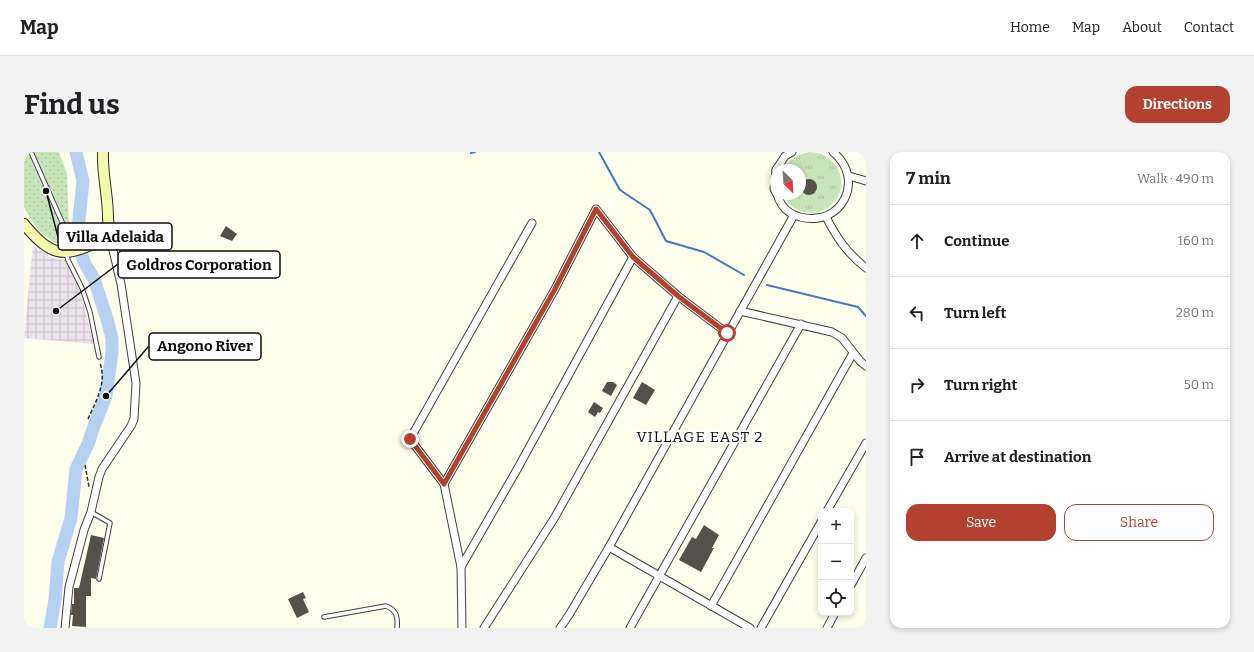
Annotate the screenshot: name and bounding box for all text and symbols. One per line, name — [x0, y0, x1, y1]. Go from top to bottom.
text: Map — [20, 16, 59, 39]
text: Home — [1010, 19, 1050, 36]
text: Map — [1072, 19, 1100, 36]
text: About — [1122, 19, 1162, 36]
text: Contact — [1184, 19, 1234, 36]
button: Directions — [1125, 86, 1230, 123]
text: Find us — [24, 88, 120, 121]
north arrow — [770, 164, 806, 200]
text: 7 min — [906, 168, 951, 189]
text: Walk · 490 m — [1137, 171, 1214, 186]
callout: Villa Adelaida — [58, 223, 172, 250]
text: Villa Adelaida — [66, 228, 165, 246]
icon: ahead — [906, 230, 928, 252]
text: Continue — [944, 232, 1010, 250]
text: 160 m — [1178, 233, 1214, 248]
callout: Goldros Corporation — [118, 251, 280, 278]
text: Goldros Corporation — [126, 256, 272, 274]
icon: left — [906, 302, 928, 324]
text: Turn left — [944, 304, 1006, 322]
text: 280 m — [1176, 305, 1214, 320]
route start — [718, 324, 736, 342]
callout: Angono River — [149, 333, 261, 360]
text: Angono River — [157, 337, 253, 355]
icon: right — [906, 374, 928, 396]
text: Turn right — [944, 376, 1017, 394]
text: 50 m — [1184, 377, 1214, 392]
district label: VILLAGE EAST 2 — [636, 428, 764, 446]
route end — [401, 430, 419, 448]
icon: arrive — [906, 446, 928, 468]
text: Arrive at destination — [944, 448, 1091, 466]
button: Save — [906, 504, 1056, 541]
button: Share — [1064, 504, 1214, 541]
map controls — [818, 508, 854, 616]
button: + — [818, 508, 854, 544]
button: − — [818, 544, 854, 580]
button: locate — [818, 580, 854, 616]

